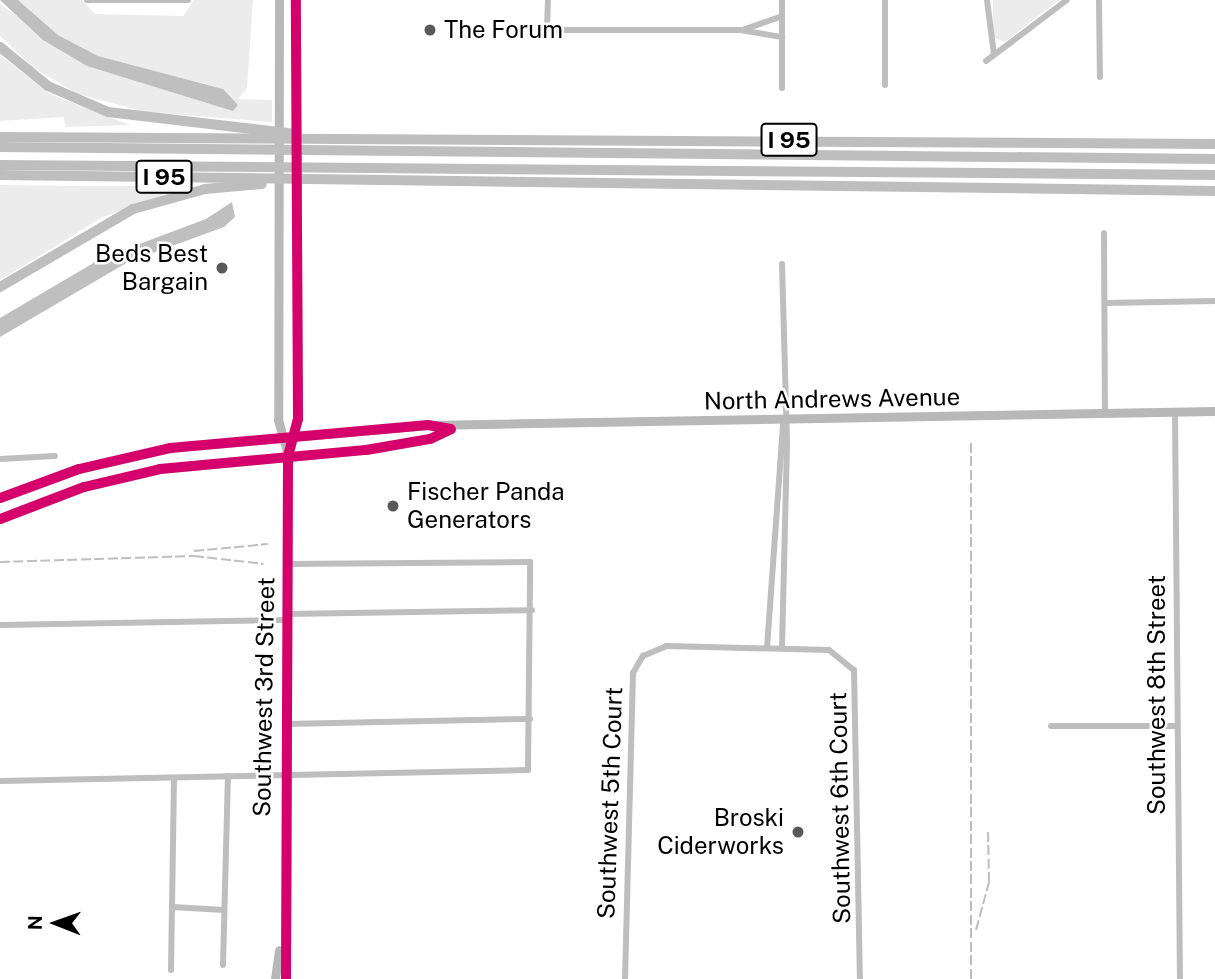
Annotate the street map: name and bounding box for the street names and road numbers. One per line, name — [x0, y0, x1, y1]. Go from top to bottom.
road number: I 95 — [759, 120, 819, 160]
road number: I 95 — [134, 158, 194, 196]
street label: North Andrews Avenue — [704, 382, 960, 416]
street label: Southwest 8th Street — [1143, 575, 1171, 815]
street label: Southwest 3rd Street — [248, 577, 280, 817]
street label: Southwest 5th Court — [592, 686, 628, 920]
street label: Southwest 6th Court — [824, 692, 856, 924]

